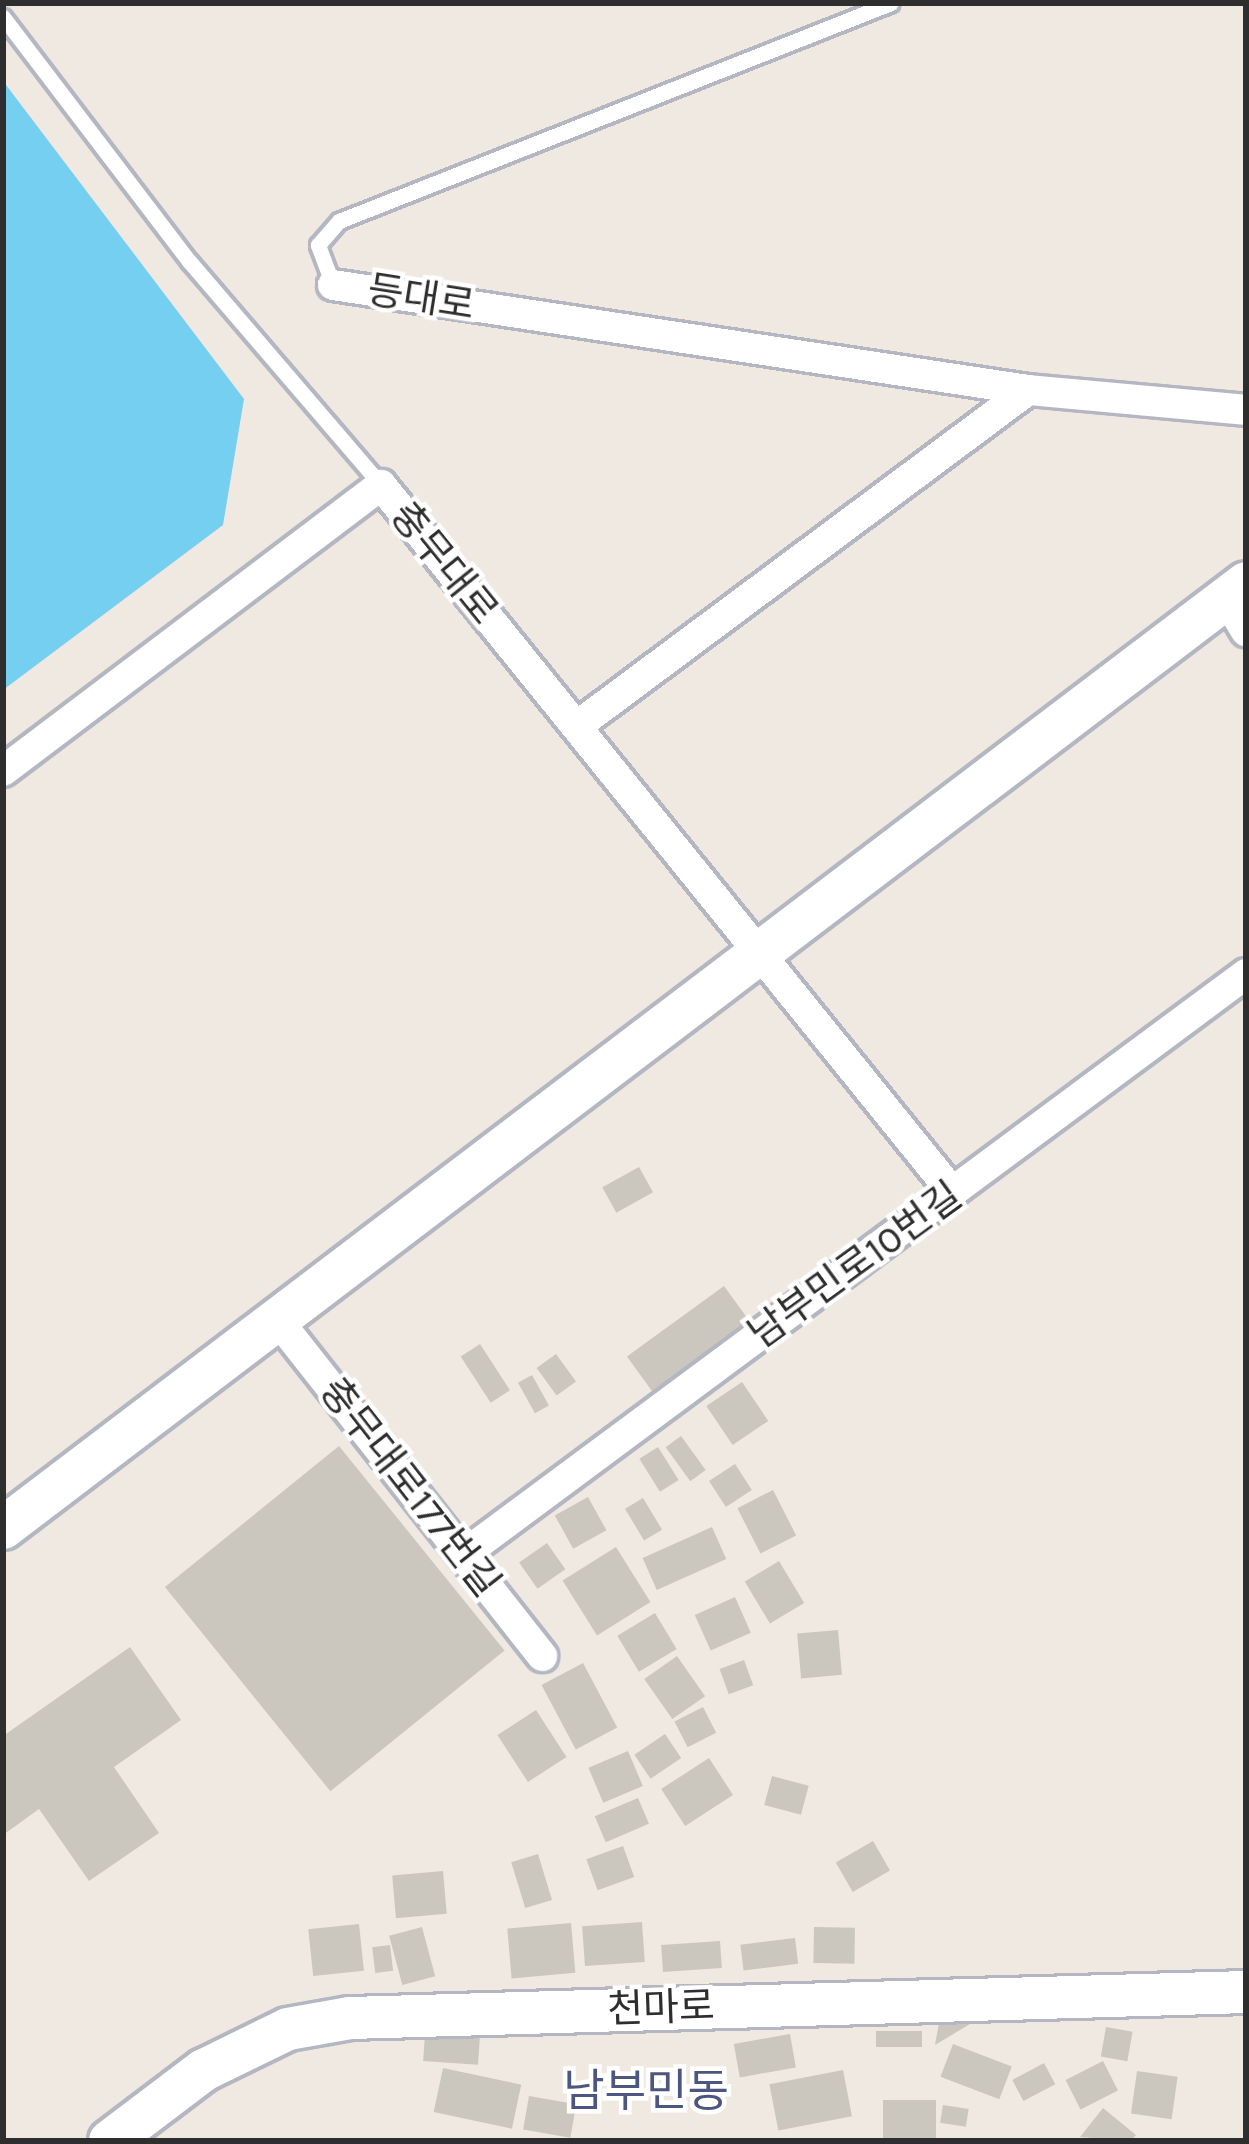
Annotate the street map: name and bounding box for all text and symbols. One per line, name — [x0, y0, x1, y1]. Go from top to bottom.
street label: 등대로 — [364, 266, 478, 330]
street label: 충무대로 — [381, 493, 507, 633]
street label: 남부민로10번길 — [740, 1172, 970, 1358]
street label: 충무대로177번길 — [310, 1368, 510, 1606]
street label: 천마로 — [606, 1983, 716, 2033]
district label: 남부민동 — [563, 2065, 729, 2119]

